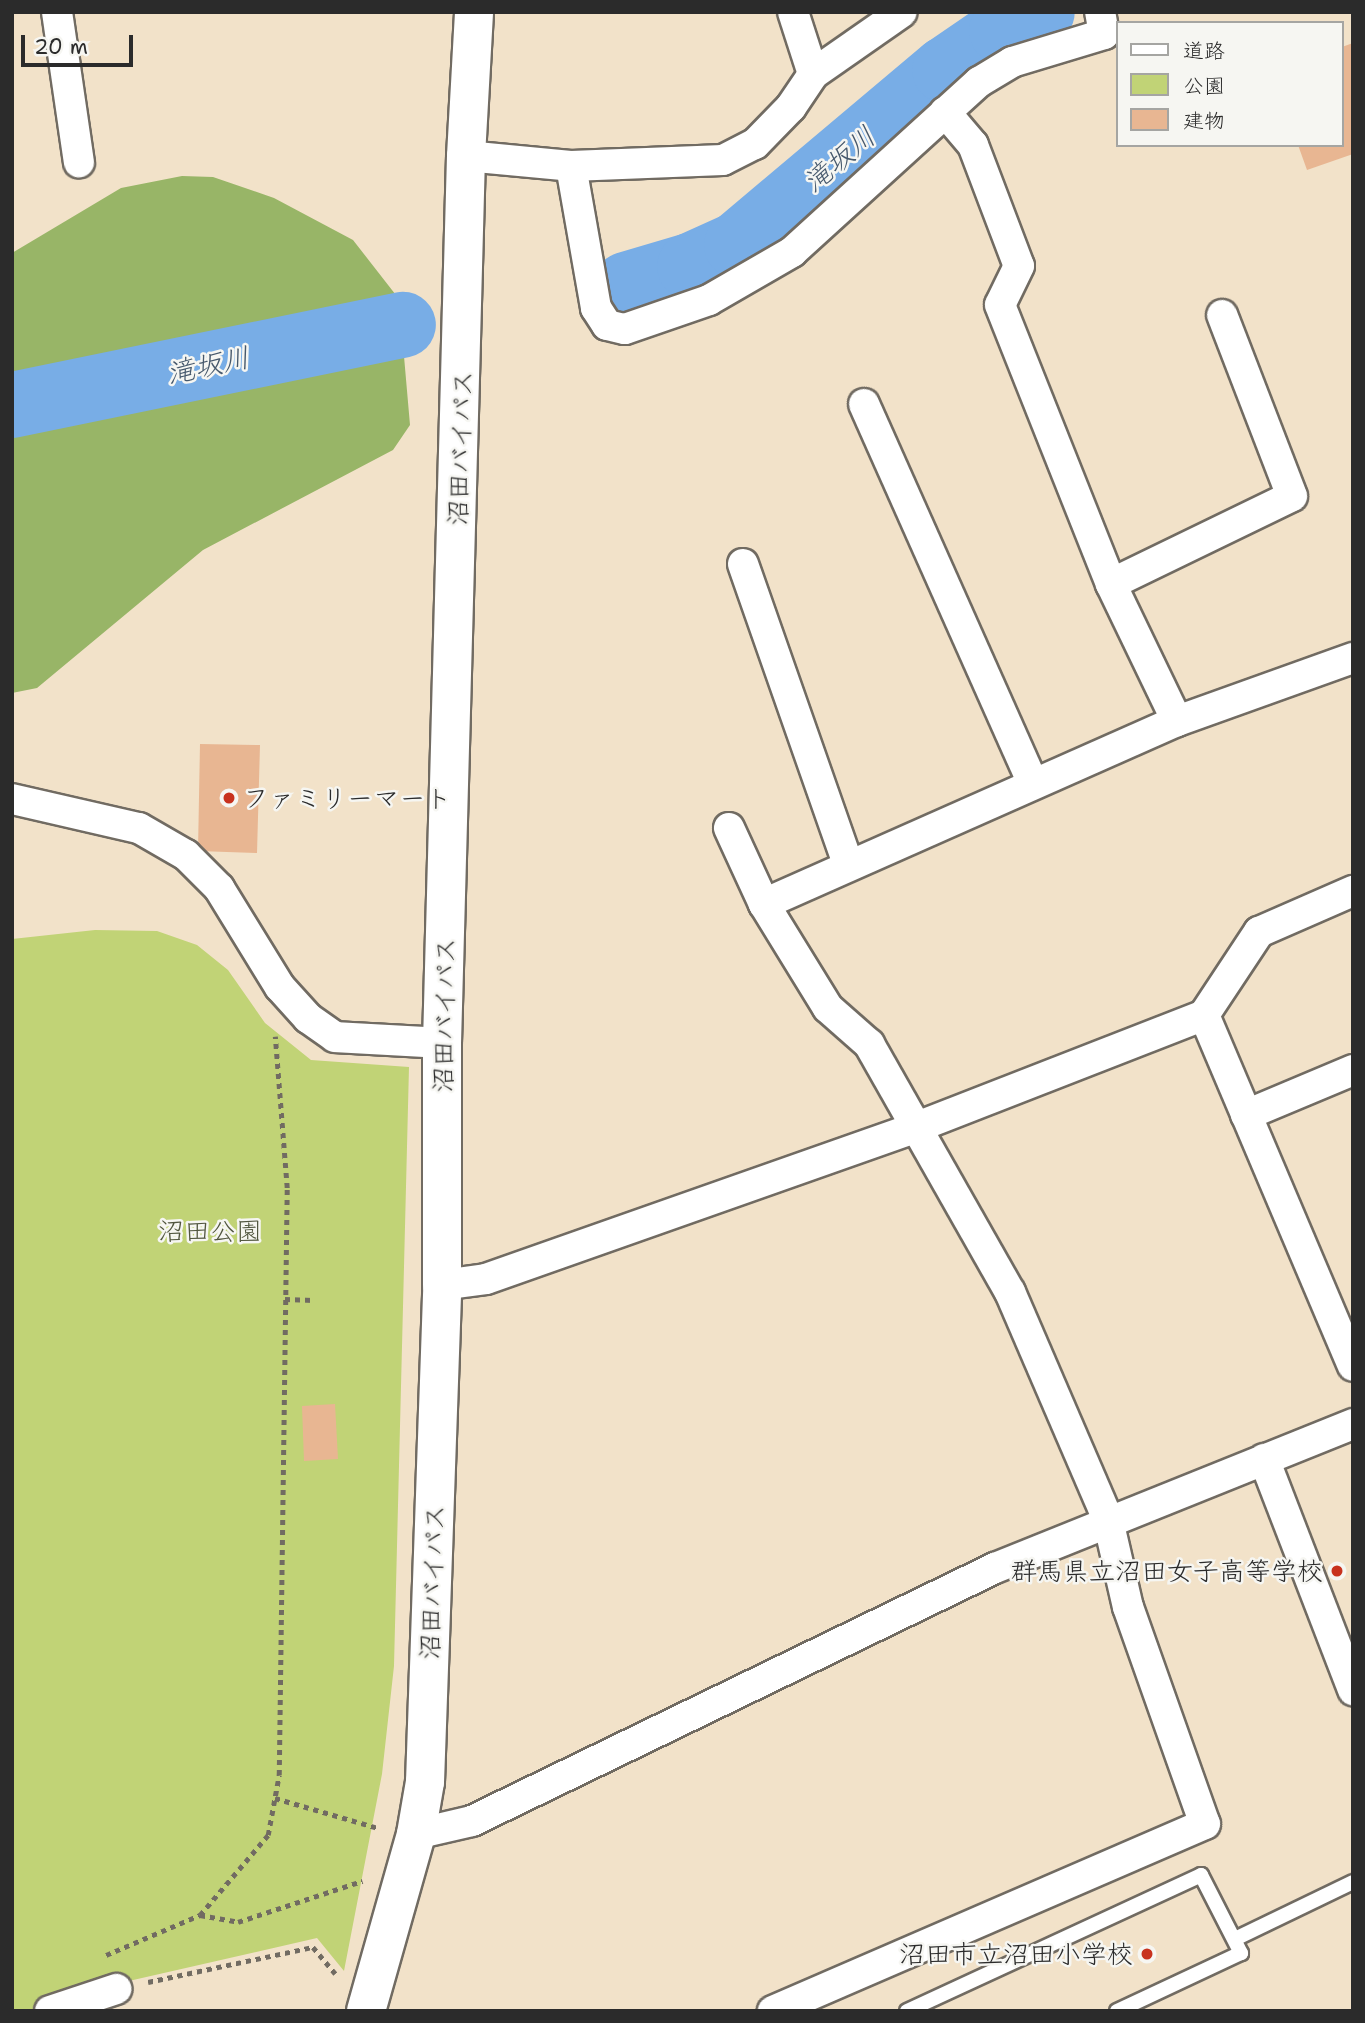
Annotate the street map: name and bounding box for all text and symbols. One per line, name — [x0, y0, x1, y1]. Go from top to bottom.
scale bar — [24, 21, 136, 65]
legend — [1116, 21, 1344, 147]
text: 20 m — [34, 33, 88, 61]
text: 道路 — [1183, 37, 1225, 65]
text: 公園 — [1183, 72, 1225, 100]
text: 建物 — [1183, 107, 1225, 135]
water label: 滝坂川 — [796, 119, 882, 199]
water label: 滝坂川 — [163, 340, 253, 390]
street label: 沼田バイパス — [442, 370, 478, 526]
place label: ファミリーマート — [243, 782, 451, 814]
marker: ファミリーマート — [221, 790, 237, 806]
street label: 沼田バイパス — [427, 937, 461, 1093]
park label: 沼田公園 — [158, 1215, 262, 1247]
street label: 沼田バイパス — [414, 1504, 450, 1660]
place label: 群馬県立沼田女子高等学校 — [1011, 1555, 1323, 1587]
marker: 群馬県立沼田女子高等学校 — [1329, 1563, 1345, 1579]
place label: 沼田市立沼田小学校 — [899, 1938, 1133, 1970]
marker: 沼田市立沼田小学校 — [1139, 1946, 1155, 1962]

